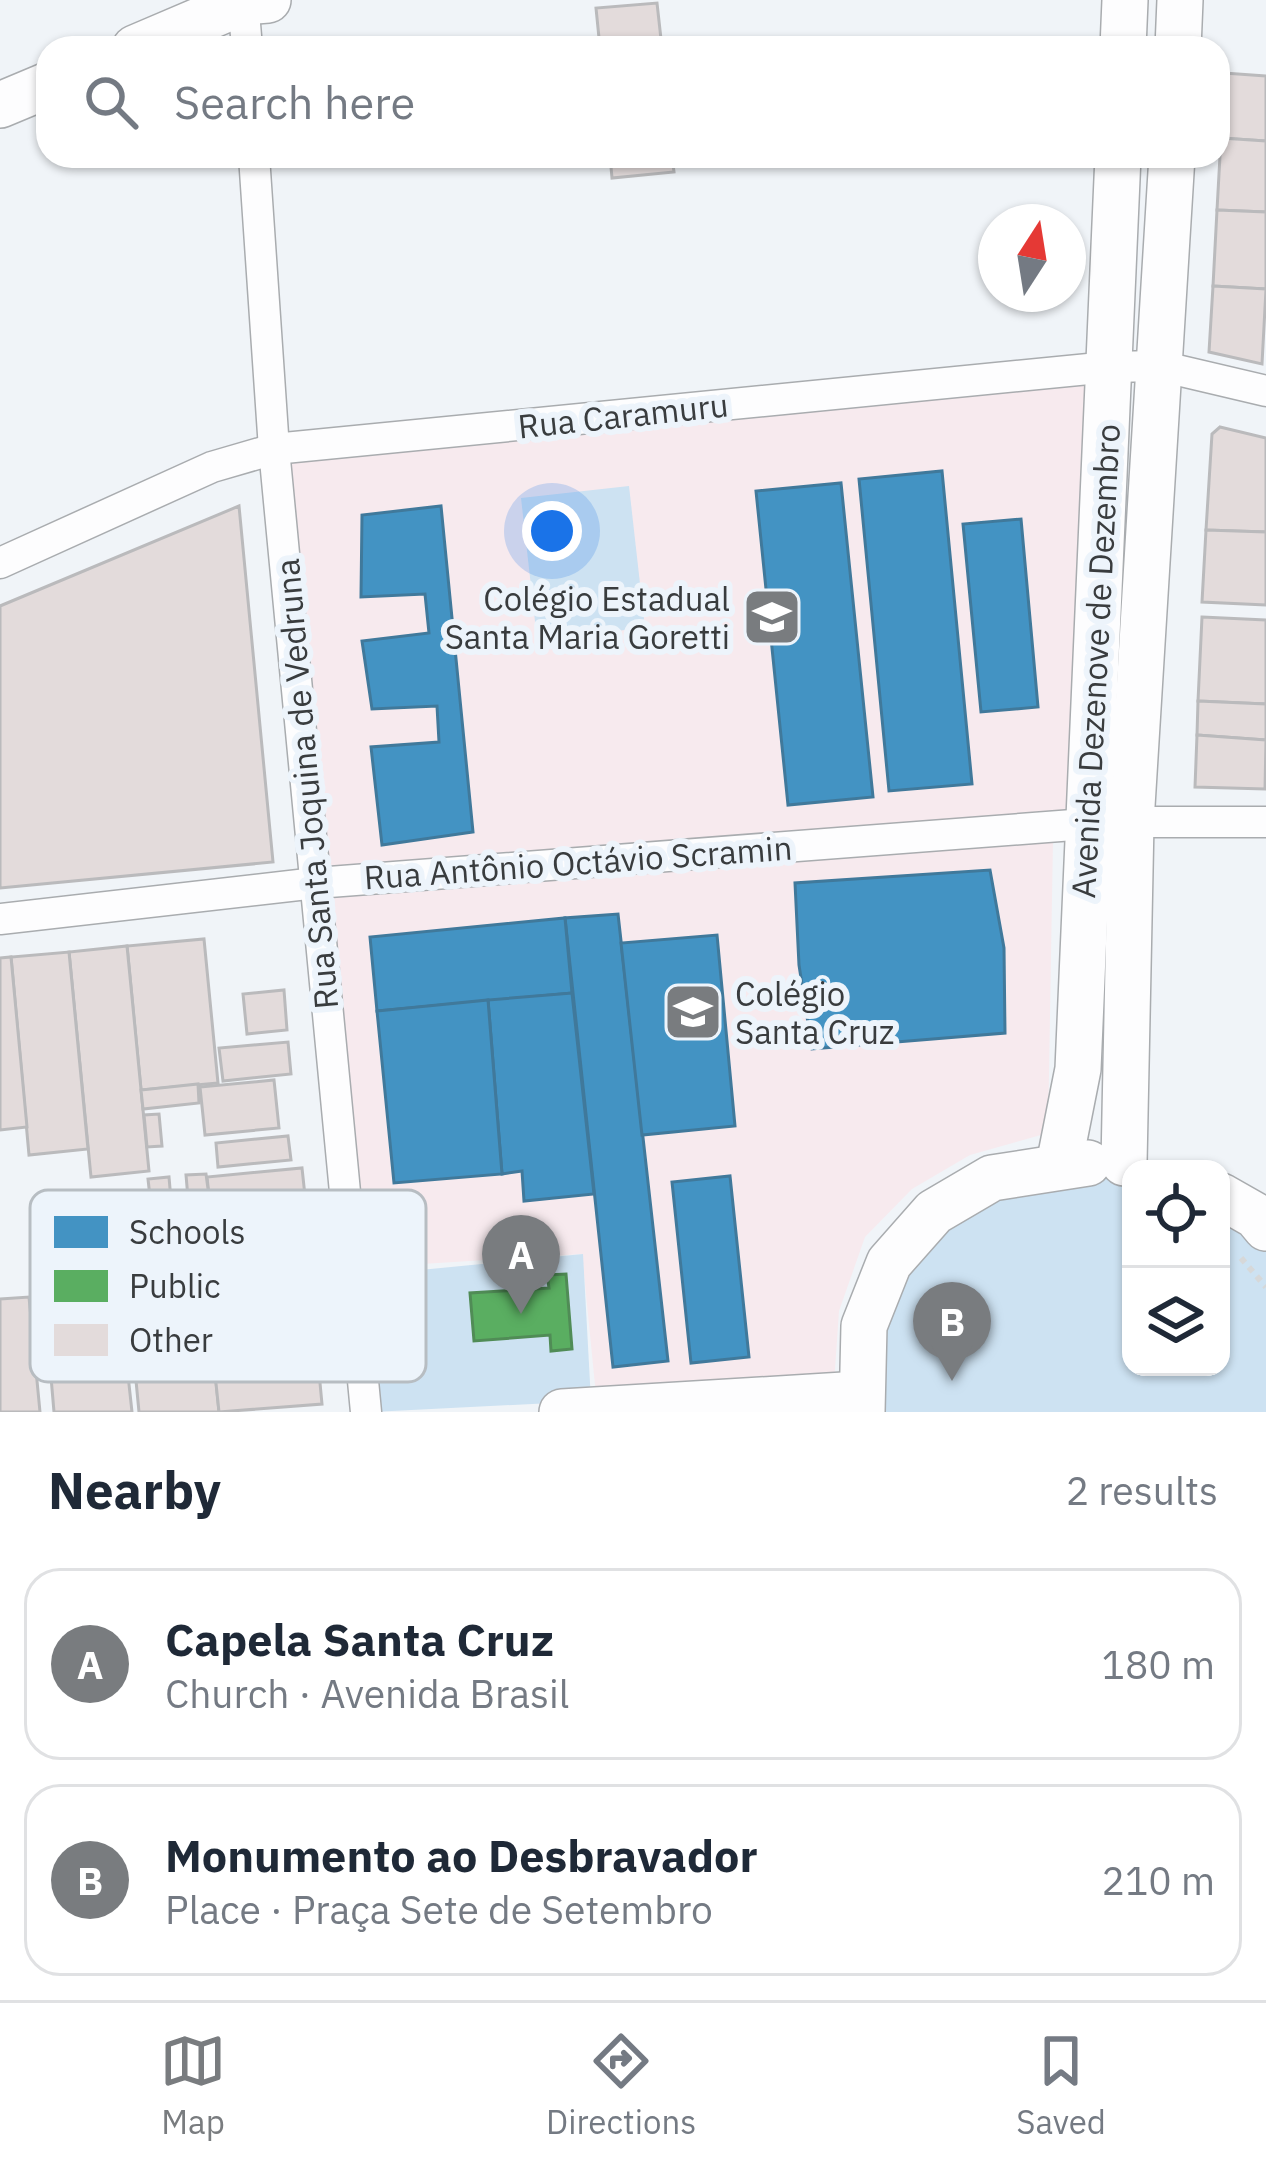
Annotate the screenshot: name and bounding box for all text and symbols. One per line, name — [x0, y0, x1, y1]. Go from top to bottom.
search box — [36, 36, 1230, 168]
icon: search — [78, 69, 144, 135]
text: Search here — [174, 73, 415, 131]
north arrow — [978, 204, 1086, 312]
street label: Rua Caramuru — [516, 383, 730, 447]
street label: Avenida Dezenove de Dezembro — [1061, 423, 1129, 899]
your location — [522, 501, 582, 561]
street label: Rua Santa Joquina de Vedruna — [265, 557, 347, 1011]
place label: Colégio Estadual Santa Maria Goretti — [445, 577, 730, 658]
school or university icon: Colégio Estadual Santa Maria Goretti — [741, 586, 803, 648]
street label: Rua Antônio Octávio Scramin — [362, 826, 794, 898]
place label: Colégio Santa Cruz — [735, 972, 894, 1053]
school or university icon: Colégio Santa Cruz — [662, 981, 724, 1043]
map controls — [1122, 1160, 1230, 1376]
button: locate — [1122, 1160, 1230, 1268]
legend — [30, 1190, 426, 1382]
text: Schools — [129, 1210, 246, 1253]
pin: A — [482, 1215, 560, 1314]
text: Public — [129, 1264, 221, 1307]
button: layers — [1122, 1268, 1230, 1376]
pin: B — [913, 1282, 991, 1381]
text: Other — [129, 1318, 213, 1361]
text: Nearby — [48, 1457, 221, 1523]
text: 2 results — [1066, 1465, 1218, 1516]
text: Capela Santa Cruz — [165, 1610, 554, 1668]
text: A — [77, 1639, 103, 1690]
text: 180 m — [1102, 1639, 1215, 1690]
text: Church · Avenida Brasil — [165, 1668, 569, 1719]
text: Monumento ao Desbravador — [165, 1826, 758, 1884]
text: B — [77, 1855, 103, 1906]
text: 210 m — [1102, 1855, 1215, 1906]
text: Place · Praça Sete de Setembro — [165, 1884, 713, 1935]
tab: Map — [160, 2028, 226, 2143]
tab: Directions — [546, 2028, 696, 2143]
tab: Saved — [1016, 2028, 1106, 2143]

